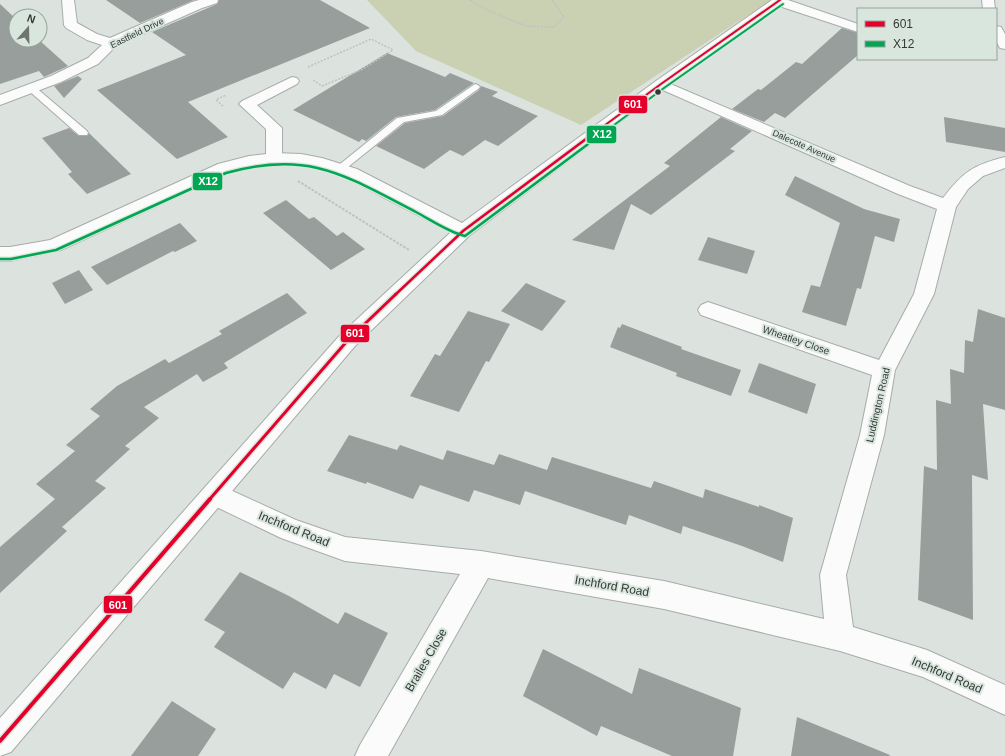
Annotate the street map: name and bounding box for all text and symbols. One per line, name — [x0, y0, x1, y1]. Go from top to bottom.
north arrow — [8, 8, 48, 48]
legend — [857, 8, 997, 60]
text: N — [26, 12, 37, 26]
street label: Eastfield Drive — [109, 16, 165, 50]
text: 601 — [893, 17, 913, 31]
text: X12 — [893, 37, 915, 51]
unlabelled marker — [653, 87, 663, 97]
line badge: 601 — [618, 95, 648, 114]
text: 601 — [624, 98, 642, 110]
line badge: X12 — [586, 125, 617, 144]
text: X12 — [592, 128, 612, 140]
street label: Dalecote Avenue — [771, 128, 837, 164]
line badge: X12 — [192, 172, 223, 191]
text: X12 — [198, 175, 218, 187]
street label: Wheatley Close — [761, 323, 831, 357]
line badge: 601 — [340, 324, 370, 343]
text: 601 — [346, 327, 364, 339]
street label: Luddington Road — [864, 367, 892, 443]
street label: Inchford Road — [256, 508, 332, 550]
street label: Inchford Road — [574, 573, 650, 599]
line badge: 601 — [103, 595, 133, 614]
text: 601 — [109, 599, 127, 611]
street label: Brailes Close — [402, 626, 450, 694]
street label: Inchford Road — [910, 654, 984, 696]

